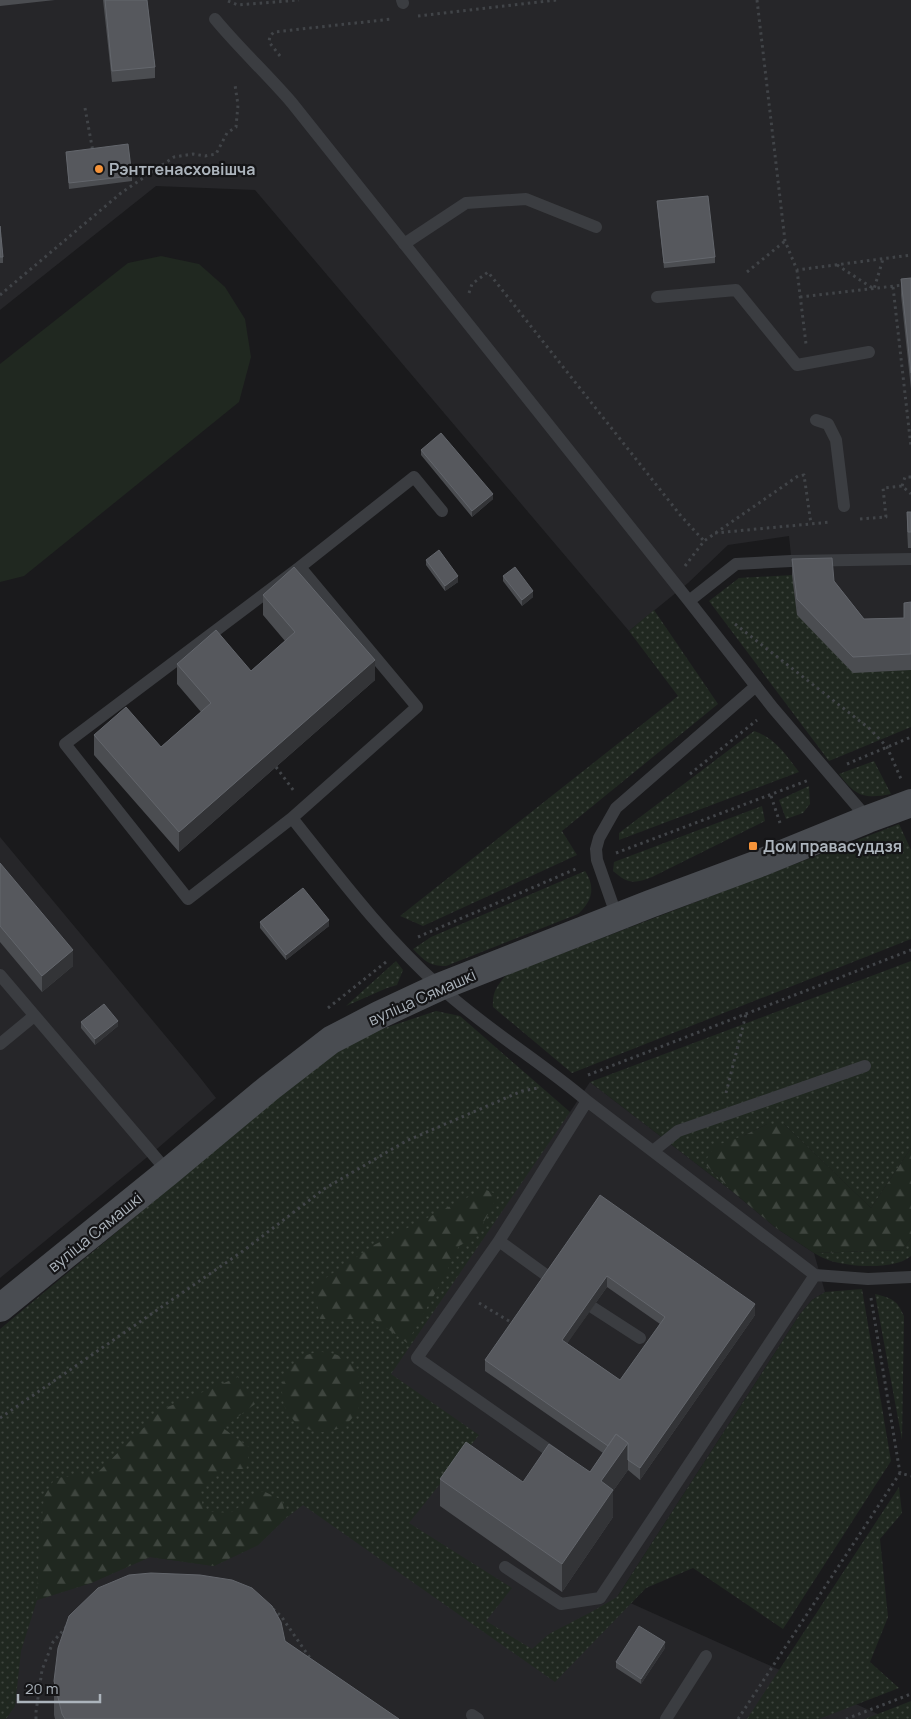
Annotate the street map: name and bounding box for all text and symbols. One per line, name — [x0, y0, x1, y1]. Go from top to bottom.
place label: Рэнтгенасховішча — [109, 158, 256, 180]
marker: Рэнтгенасховішча — [93, 163, 105, 175]
place label: Дом правасуддзя — [763, 835, 902, 857]
marker: Дом правасуддзя — [747, 840, 759, 852]
street label: вуліца Сямашкі — [365, 963, 479, 1031]
street label: вуліца Сямашкі — [43, 1187, 147, 1277]
scale bar — [18, 1672, 100, 1704]
text: 20 m — [25, 1678, 58, 1699]

